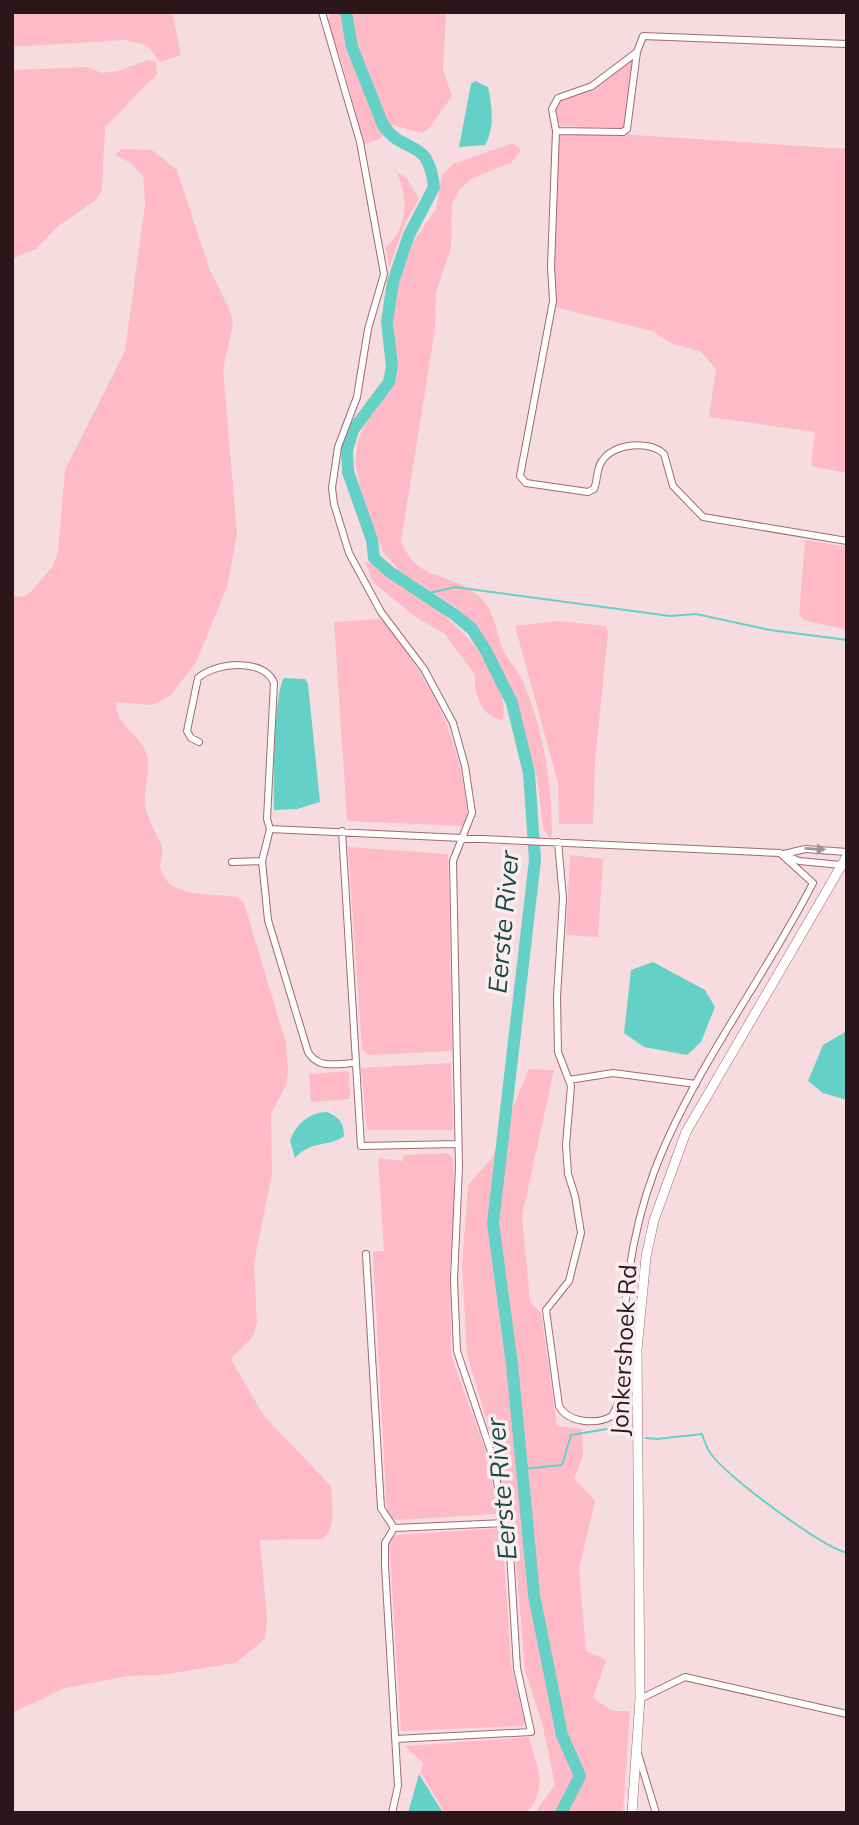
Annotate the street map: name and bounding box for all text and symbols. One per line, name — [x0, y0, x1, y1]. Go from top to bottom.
one-way arrow — [804, 844, 826, 855]
water label: Eerste River — [480, 848, 526, 995]
street label: Jonkershoek Rd — [604, 1264, 642, 1436]
water label: Eerste River — [478, 1415, 524, 1562]

